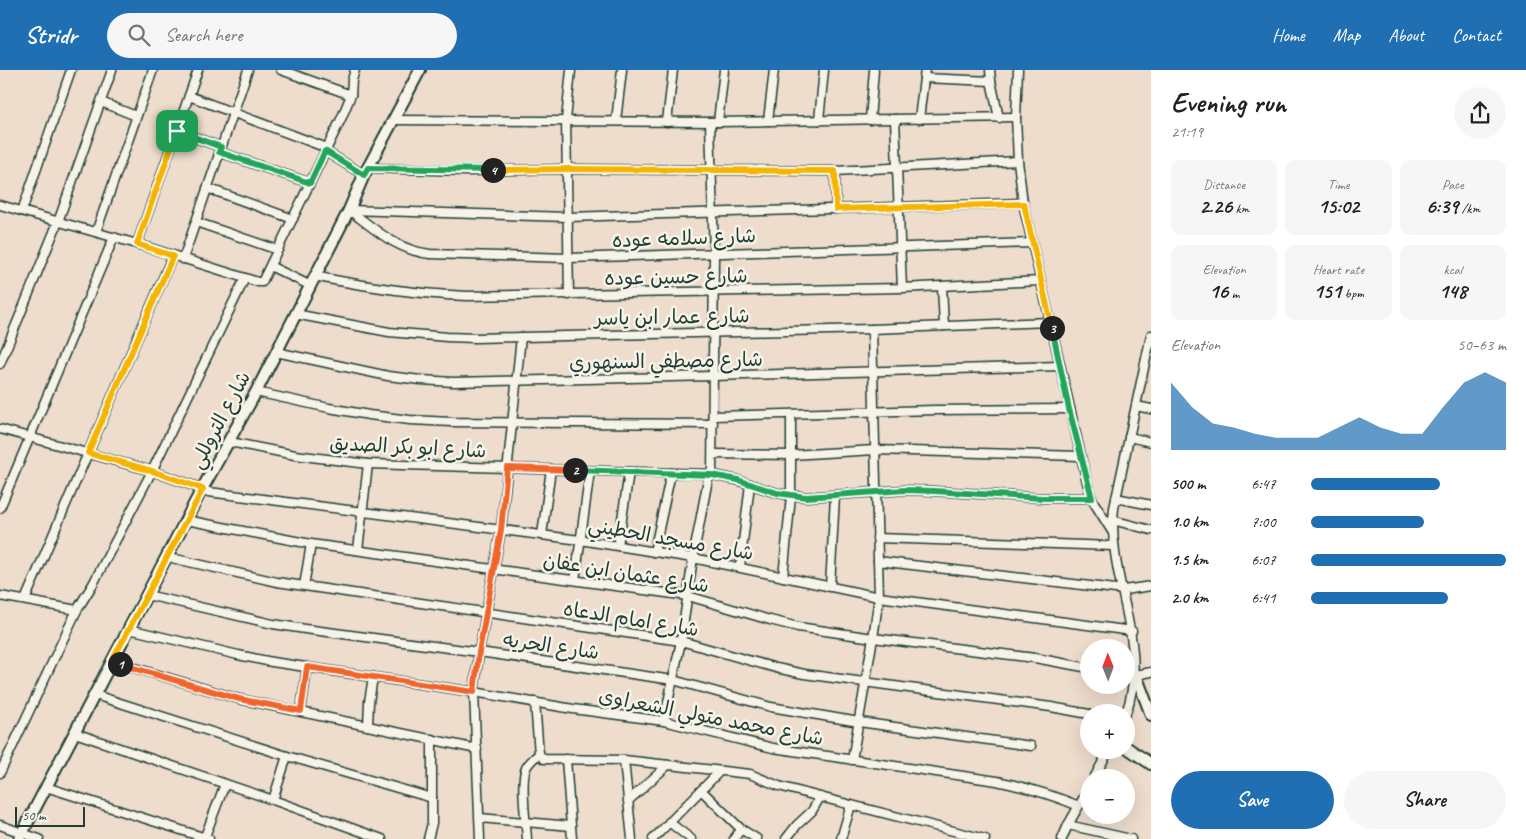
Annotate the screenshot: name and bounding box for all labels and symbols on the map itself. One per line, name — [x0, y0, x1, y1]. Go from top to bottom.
pin — [156, 110, 198, 152]
pin: 4 — [480, 158, 506, 182]
street label: شارع سلامه عوده — [611, 223, 757, 254]
street label: شارع حسين عوده — [604, 263, 748, 292]
street label: شارع عمار ابن ياسر — [592, 303, 750, 332]
pin: 3 — [1040, 316, 1064, 340]
street label: شارع مصطفي السنهوري — [569, 347, 763, 380]
street label: شارع التروللي — [184, 367, 261, 475]
street label: شارع ابو بكر الصديق — [329, 430, 487, 465]
pin: 2 — [562, 458, 588, 482]
street label: شارع مسجد الحطيني — [585, 512, 756, 571]
street label: شارع عثمان ابن عفان — [541, 548, 711, 599]
street label: شارع امام الدعاه — [561, 596, 701, 644]
street label: شارع الحريه — [501, 627, 601, 666]
north arrow — [1080, 639, 1135, 694]
pin: 1 — [108, 652, 132, 676]
street label: شارع محمد متولي الشعراوى — [596, 683, 825, 756]
scale bar — [15, 804, 85, 827]

